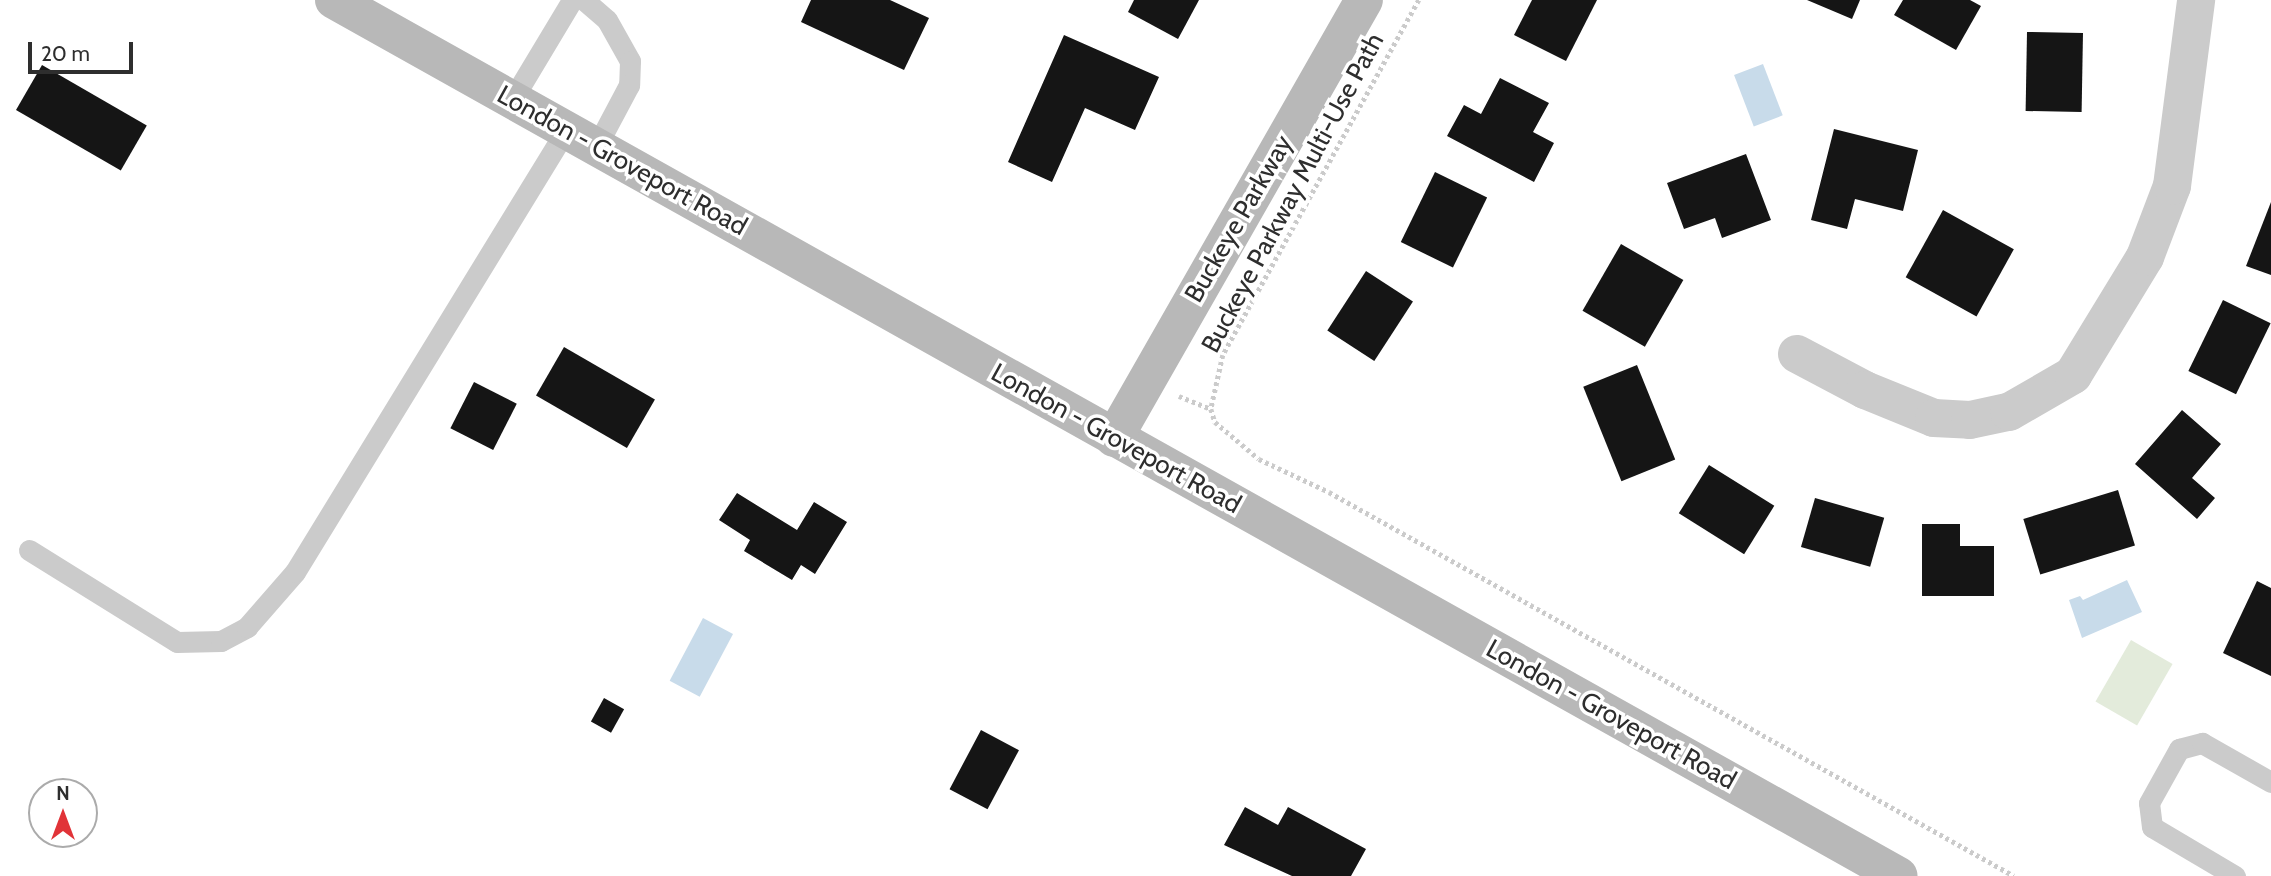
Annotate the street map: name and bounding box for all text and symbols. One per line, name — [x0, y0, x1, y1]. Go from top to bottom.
scale bar — [32, 28, 136, 72]
street label: Buckeye Parkway Multi-Use Path — [1195, 28, 1391, 358]
text: 20 m — [41, 41, 90, 66]
street label: London - Groveport Road — [492, 79, 752, 243]
street label: Buckeye Parkway — [1179, 130, 1299, 308]
street label: London - Groveport Road — [986, 357, 1246, 521]
street label: London - Groveport Road — [1481, 633, 1741, 797]
north arrow — [28, 778, 98, 848]
text: N — [56, 782, 70, 805]

